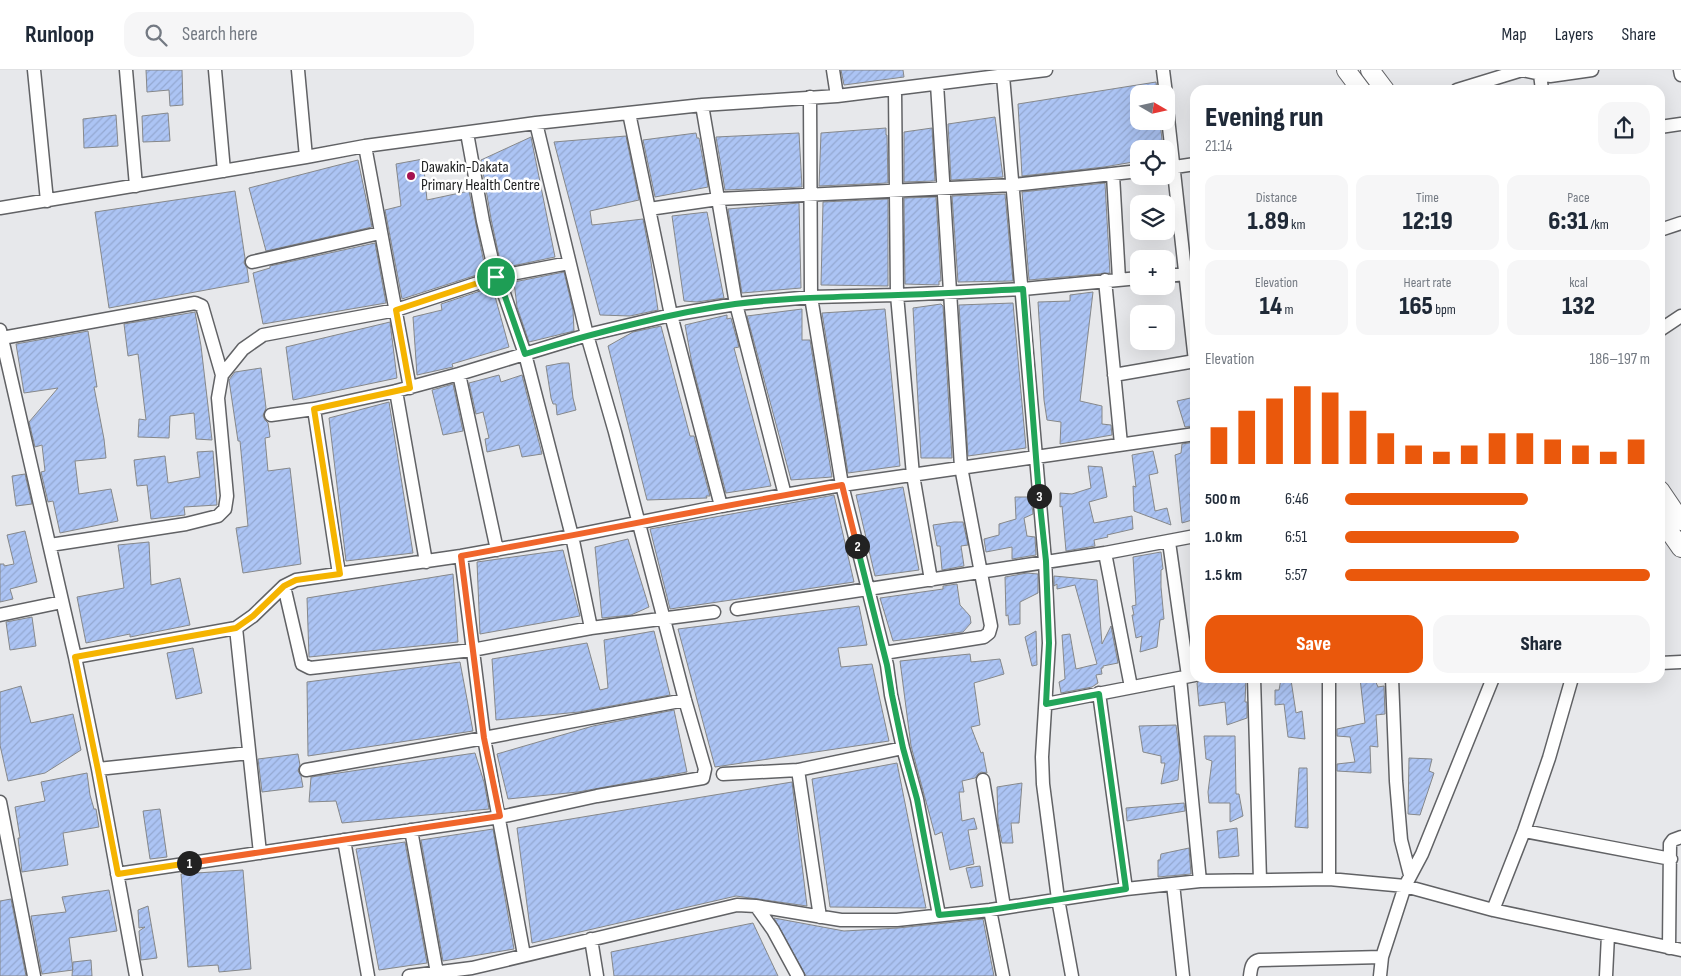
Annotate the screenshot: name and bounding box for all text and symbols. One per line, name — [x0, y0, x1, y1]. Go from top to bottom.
search box — [124, 12, 474, 57]
text: Runloop — [25, 20, 94, 49]
icon: search — [142, 21, 170, 49]
text: Search here — [182, 23, 258, 46]
text: Map — [1502, 24, 1527, 45]
text: Layers — [1555, 24, 1594, 45]
text: Share — [1622, 24, 1656, 45]
north arrow — [1130, 85, 1175, 130]
map controls — [1130, 85, 1175, 350]
text: Evening run — [1205, 101, 1323, 134]
button: share — [1598, 102, 1650, 154]
text: 21:14 — [1205, 137, 1233, 156]
button: locate — [1130, 140, 1175, 185]
place label: Dawakin-Dakata Primary Health Centre — [421, 158, 540, 195]
marker: Dawakin-Dakata Primary Health Centre — [405, 170, 417, 182]
text: Distance — [1256, 189, 1297, 206]
text: Time — [1416, 189, 1439, 206]
text: Pace — [1567, 189, 1590, 206]
button: layers — [1130, 195, 1175, 240]
text: 1.89 — [1248, 206, 1289, 237]
text: 12:19 — [1402, 206, 1453, 237]
text: 6:31 — [1548, 206, 1588, 237]
text: km — [1289, 216, 1305, 233]
text: /km — [1588, 216, 1609, 233]
button: + — [1130, 250, 1175, 295]
pin — [475, 256, 517, 298]
icon: arrive — [482, 263, 510, 291]
text: Elevation — [1255, 274, 1298, 291]
text: Heart rate — [1404, 274, 1451, 291]
text: kcal — [1569, 274, 1588, 291]
text: 14 — [1260, 291, 1282, 322]
text: 165 — [1399, 291, 1433, 322]
text: 132 — [1562, 291, 1595, 322]
text: m — [1282, 301, 1293, 318]
text: bpm — [1433, 301, 1456, 318]
button: − — [1130, 305, 1175, 350]
text: Elevation — [1205, 350, 1254, 369]
text: 186–197 m — [1590, 350, 1650, 369]
pin: 3 — [1026, 484, 1052, 508]
text: 3 — [1036, 488, 1043, 505]
text: 500 m — [1205, 490, 1240, 509]
text: 6:46 — [1285, 490, 1309, 509]
text: 1.0 km — [1205, 528, 1242, 547]
text: 6:51 — [1285, 528, 1307, 547]
pin: 2 — [844, 534, 870, 558]
text: 2 — [854, 538, 861, 555]
text: 1.5 km — [1205, 566, 1242, 585]
text: 5:57 — [1285, 566, 1307, 585]
button: Save — [1205, 615, 1423, 673]
button: Share — [1433, 615, 1650, 673]
pin: 1 — [176, 850, 202, 876]
text: 1 — [187, 855, 192, 872]

